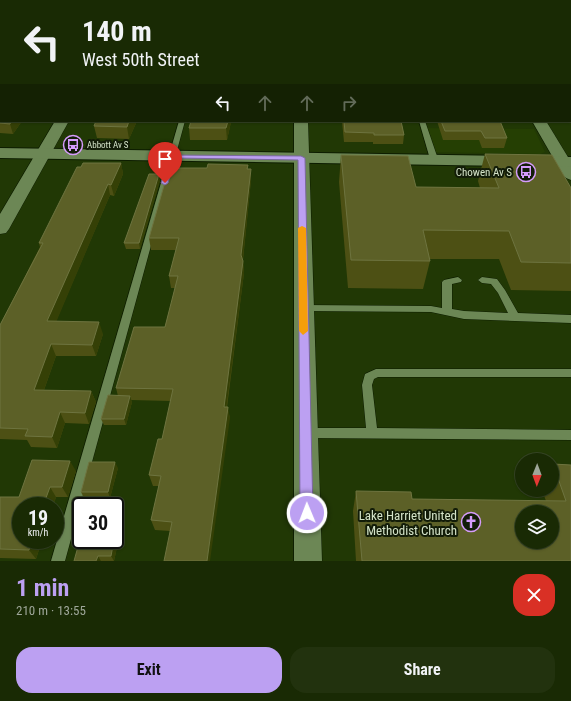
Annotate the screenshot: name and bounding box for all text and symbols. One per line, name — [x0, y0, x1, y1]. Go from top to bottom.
text: 140 m — [82, 15, 152, 48]
icon: left — [16, 16, 68, 68]
text: West 50th Street — [82, 49, 200, 70]
icon: left — [212, 92, 234, 114]
icon: ahead — [254, 92, 276, 114]
icon: ahead — [296, 92, 318, 114]
icon: right — [338, 92, 360, 114]
bus stop icon: Abbott Av S — [62, 134, 84, 156]
place label: Abbott Av S — [87, 140, 129, 150]
pin — [148, 142, 182, 183]
icon: arrive — [154, 148, 176, 170]
bus stop icon: Chowen Av S — [515, 161, 537, 183]
place label: Chowen Av S — [456, 166, 512, 179]
north arrow — [515, 453, 559, 497]
map controls — [515, 453, 559, 549]
position arrow — [286, 492, 328, 534]
speed limit sign: 30 — [72, 497, 124, 549]
button: layers — [515, 505, 559, 549]
text: 19 — [28, 506, 48, 530]
place label: Lake Harriet United Methodist Church — [359, 508, 457, 538]
church icon: Lake Harriet United Methodist Church — [460, 511, 482, 533]
text: km/h — [28, 527, 48, 538]
text: 1 min — [16, 574, 69, 602]
button: close — [513, 574, 555, 616]
text: 210 m · 13:55 — [16, 603, 86, 618]
button: Exit — [16, 647, 282, 693]
button: Share — [290, 647, 555, 693]

